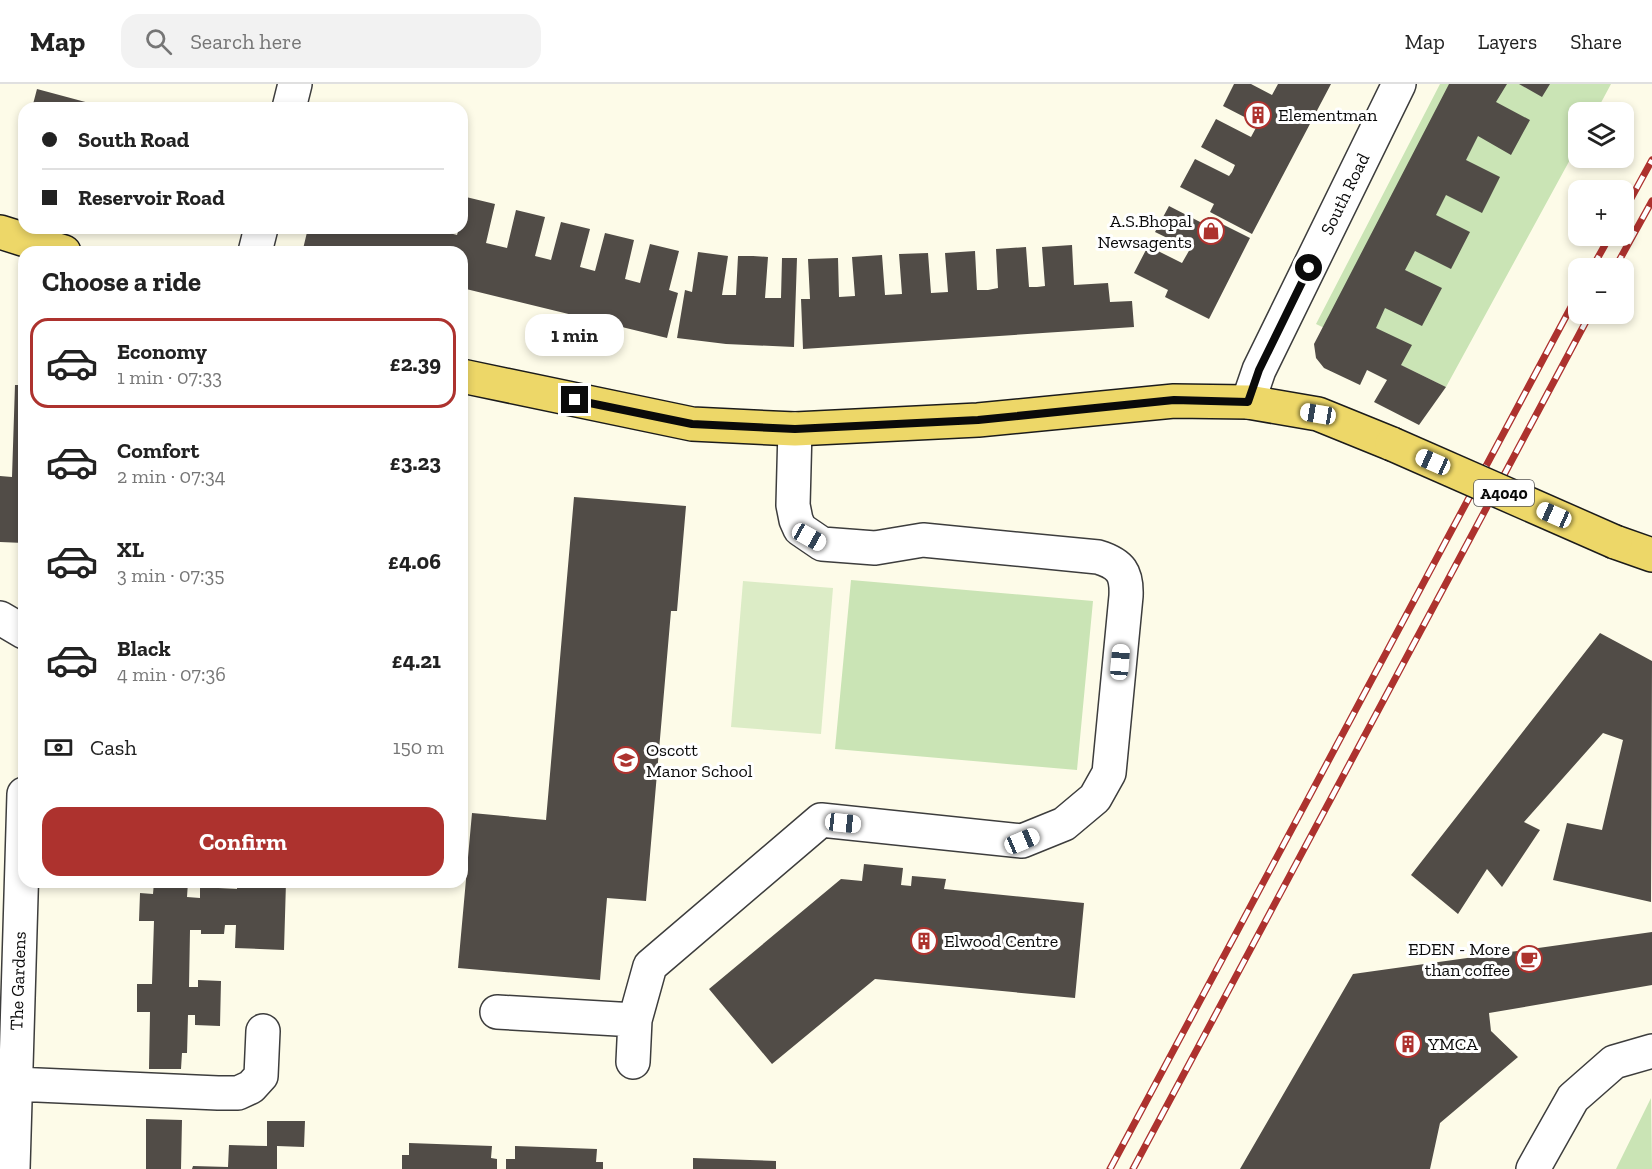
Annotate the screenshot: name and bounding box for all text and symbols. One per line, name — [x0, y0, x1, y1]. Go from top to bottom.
search box — [121, 14, 541, 68]
text: Map — [30, 25, 85, 58]
icon: search — [142, 25, 175, 58]
text: Search here — [190, 28, 302, 55]
text: Map — [1405, 29, 1445, 54]
text: Layers — [1478, 29, 1537, 54]
text: Share — [1570, 29, 1622, 54]
building icon: Elementman — [1243, 100, 1273, 130]
map controls — [1568, 102, 1634, 324]
button: layers — [1568, 102, 1634, 168]
place label: Elementman — [1278, 104, 1378, 126]
text: South Road — [78, 126, 189, 153]
street label: South Road — [1316, 149, 1374, 239]
button: + — [1568, 180, 1634, 246]
text: Reservoir Road — [78, 184, 225, 211]
place label: A.S.Bhopal Newsagents — [1097, 210, 1192, 253]
shop icon: A.S.Bhopal Newsagents — [1196, 216, 1226, 246]
route start — [1295, 254, 1322, 281]
button: − — [1568, 258, 1634, 324]
text: Choose a ride — [42, 266, 201, 298]
callout: 1 min — [526, 313, 624, 355]
text: 1 min — [551, 323, 598, 347]
icon: car — [45, 336, 99, 390]
text: Economy — [117, 338, 207, 365]
text: £2.39 — [390, 350, 441, 377]
text: 1 min · 07:33 — [117, 365, 222, 389]
route end — [561, 386, 588, 413]
car — [1299, 402, 1337, 426]
icon: car — [45, 435, 99, 489]
text: Comfort — [117, 437, 199, 464]
car — [1413, 446, 1453, 478]
text: £3.23 — [390, 449, 441, 476]
text: 2 min · 07:34 — [117, 464, 226, 488]
road number: A4040 — [1474, 480, 1534, 506]
car — [1534, 499, 1574, 531]
car — [789, 520, 829, 554]
icon: car — [45, 534, 99, 588]
text: XL — [117, 536, 144, 563]
text: £4.06 — [388, 548, 441, 575]
text: 3 min · 07:35 — [117, 563, 225, 587]
icon: car — [45, 633, 99, 687]
text: Black — [117, 635, 171, 662]
car — [1109, 643, 1131, 681]
text: £4.21 — [392, 647, 441, 674]
text: 4 min · 07:36 — [117, 662, 226, 686]
icon: cash — [42, 731, 75, 764]
text: Cash — [90, 734, 137, 761]
text: 150 m — [393, 735, 444, 759]
place label: Oscott Manor School — [646, 739, 753, 782]
school or university icon: Oscott Manor School — [611, 745, 641, 775]
button: Confirm — [42, 807, 444, 876]
car — [824, 812, 862, 834]
car — [1002, 826, 1042, 856]
building icon: Elwood Centre — [909, 926, 939, 956]
place label: Elwood Centre — [944, 930, 1058, 952]
street label: The Gardens — [5, 931, 31, 1031]
place label: EDEN - More than coffee — [1408, 938, 1510, 981]
cafe icon: EDEN - More than coffee — [1514, 944, 1544, 974]
building icon: YMCA — [1393, 1029, 1423, 1059]
place label: YMCA — [1427, 1033, 1478, 1055]

